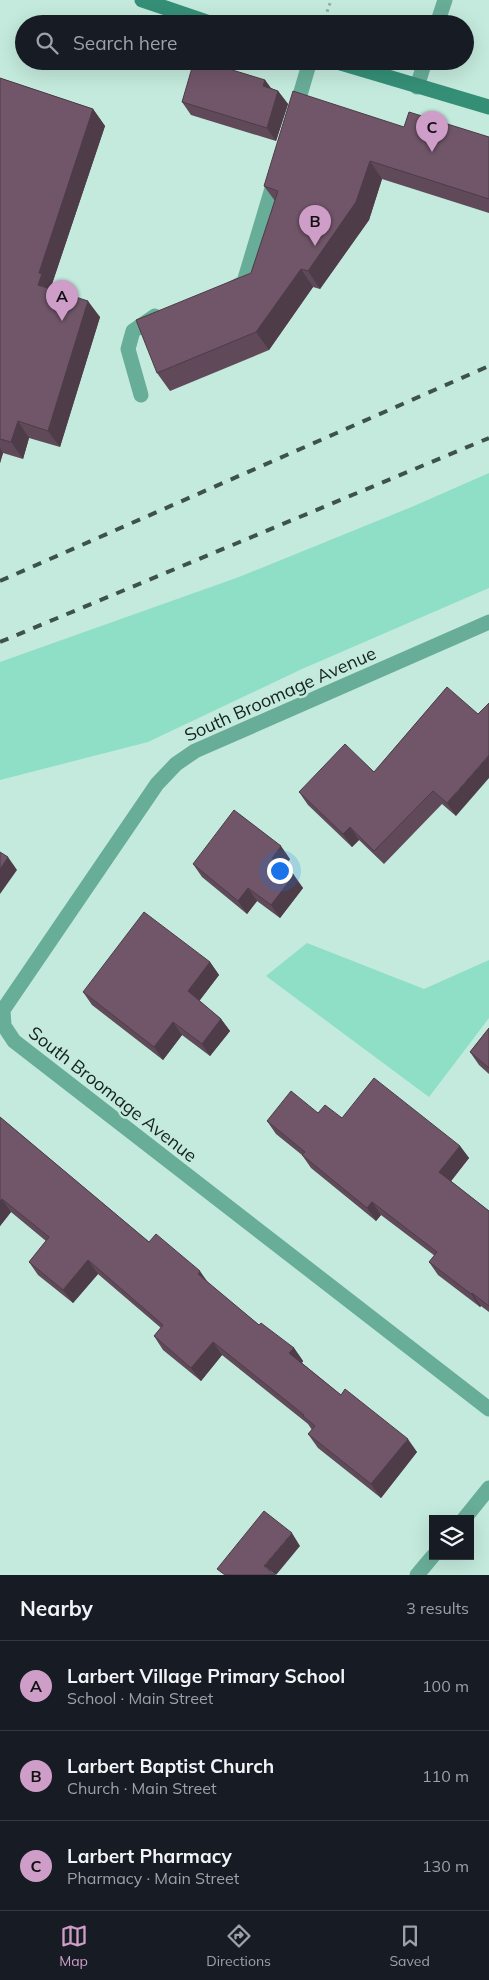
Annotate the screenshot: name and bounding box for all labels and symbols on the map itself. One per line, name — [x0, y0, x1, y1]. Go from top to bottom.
pin: C — [416, 111, 448, 152]
pin: B — [299, 205, 331, 246]
pin: A — [46, 280, 78, 321]
street label: South Broomage Avenue — [181, 641, 379, 747]
your location — [267, 858, 293, 884]
street label: South Broomage Avenue — [24, 1021, 202, 1167]

